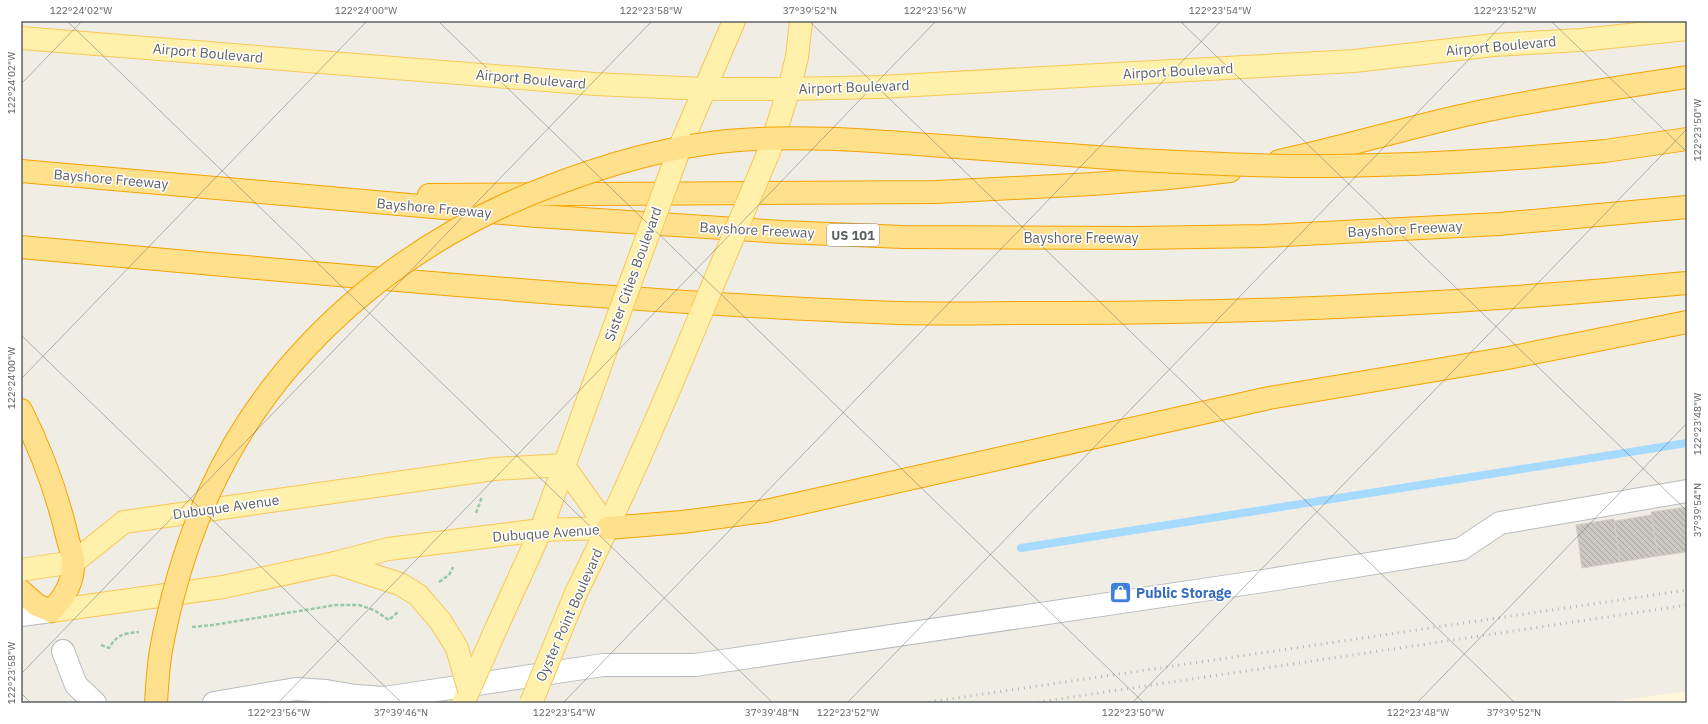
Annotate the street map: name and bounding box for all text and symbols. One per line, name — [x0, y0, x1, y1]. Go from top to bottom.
text: 122°24'02"W — [50, 4, 112, 17]
text: 122°24'00"W — [335, 4, 397, 17]
text: 122°23'58"W — [620, 4, 682, 17]
text: 37°39'52"N — [783, 4, 837, 17]
text: 122°23'56"W — [904, 4, 966, 17]
text: 122°23'54"W — [1189, 4, 1251, 17]
text: 122°23'52"W — [1474, 4, 1536, 17]
street label: Airport Boulevard — [1445, 32, 1557, 60]
street label: Airport Boulevard — [152, 39, 264, 67]
text: 122°24'02"W — [5, 52, 18, 114]
street label: Airport Boulevard — [1122, 59, 1234, 83]
street label: Airport Boulevard — [475, 65, 587, 93]
street label: Airport Boulevard — [798, 76, 910, 98]
text: 122°23'50"W — [1691, 99, 1704, 161]
street label: Bayshore Freeway — [53, 165, 169, 193]
street label: Bayshore Freeway — [376, 194, 492, 222]
street label: Sister Cities Boulevard — [600, 204, 666, 344]
street label: Bayshore Freeway — [1347, 217, 1463, 241]
street label: Bayshore Freeway — [699, 218, 815, 242]
road number: US 101 — [827, 224, 879, 246]
street label: Bayshore Freeway — [1023, 229, 1139, 247]
text: 122°24'00"W — [5, 347, 18, 409]
text: 122°23'48"W — [1691, 393, 1704, 455]
text: 37°39'54"N — [1691, 483, 1704, 537]
street label: Dubuque Avenue — [172, 491, 281, 523]
street label: Dubuque Avenue — [492, 520, 600, 546]
street label: Oyster Point Boulevard — [531, 546, 607, 684]
shop icon: Public Storage — [1108, 580, 1134, 606]
place label: Public Storage — [1136, 584, 1232, 602]
text: 122°23'58"W — [5, 642, 18, 704]
text: 122°23'56"W — [248, 706, 310, 719]
text: 37°39'46"N — [374, 706, 428, 719]
text: 122°23'54"W — [533, 706, 595, 719]
text: 37°39'48"N — [745, 706, 799, 719]
text: 122°23'52"W — [817, 706, 879, 719]
text: 122°23'50"W — [1102, 706, 1164, 719]
text: 122°23'48"W — [1387, 706, 1449, 719]
text: 37°39'52"N — [1487, 706, 1541, 719]

